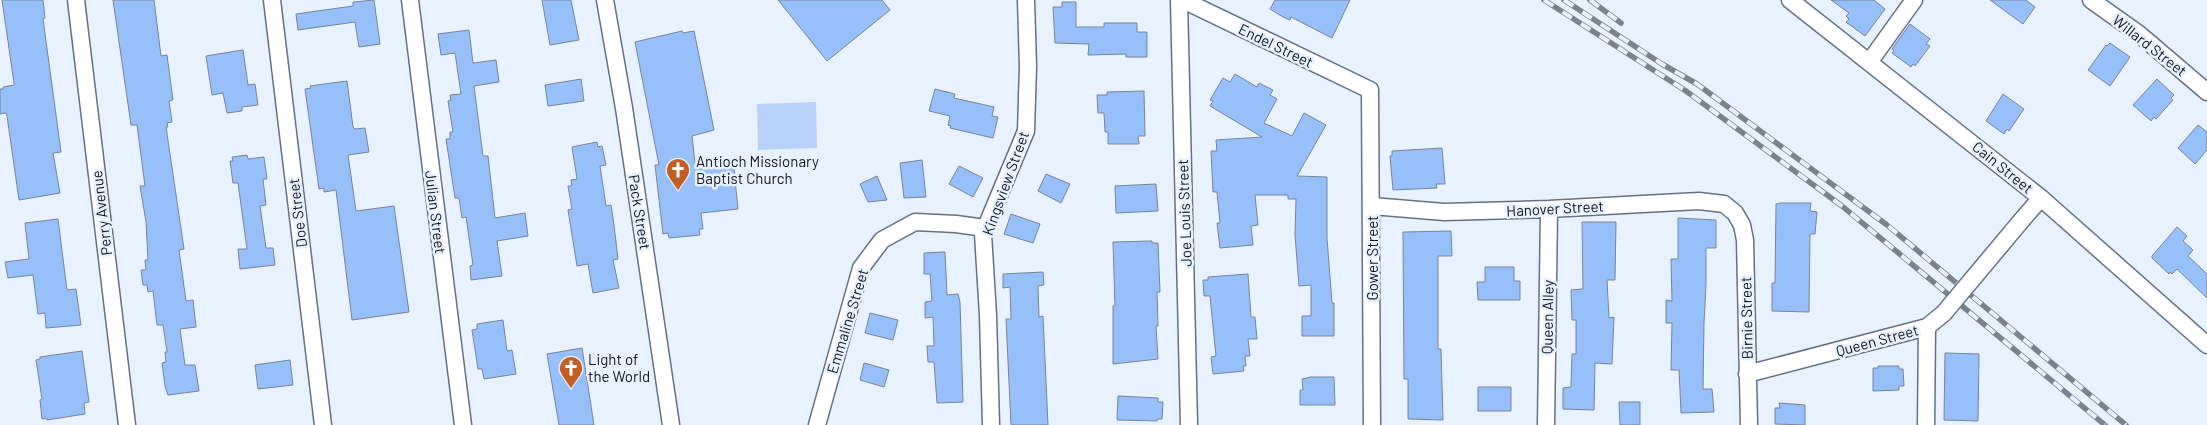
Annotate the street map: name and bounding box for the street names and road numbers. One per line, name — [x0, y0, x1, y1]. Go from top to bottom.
street label: Willard Street — [2109, 10, 2191, 80]
street label: Endel Street — [1236, 19, 1316, 71]
street label: Kingsview Street — [978, 129, 1032, 237]
street label: Cain Street — [1969, 137, 2037, 197]
street label: Joe Louis Street — [1173, 159, 1195, 267]
street label: Perry Avenue — [87, 169, 115, 257]
street label: Julian Street — [422, 169, 450, 255]
street label: Pack Street — [625, 173, 655, 251]
street label: Doe Street — [284, 177, 310, 249]
street label: Hanover Street — [1506, 196, 1604, 220]
street label: Gower Street — [1363, 215, 1381, 301]
street label: Emmaline Street — [822, 266, 872, 376]
street label: Birnie Street — [1736, 277, 1756, 359]
street label: Queen Alley — [1537, 280, 1557, 354]
street label: Queen Street — [1834, 320, 1920, 360]

